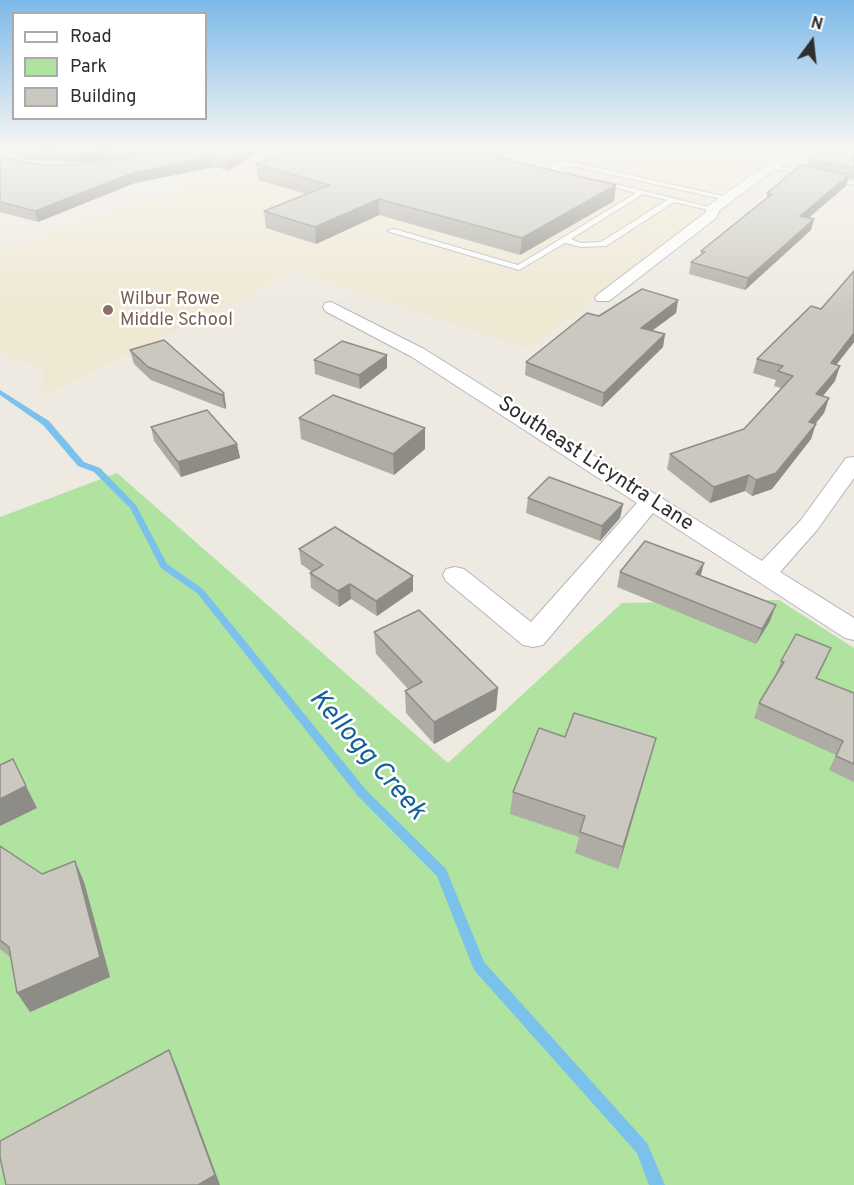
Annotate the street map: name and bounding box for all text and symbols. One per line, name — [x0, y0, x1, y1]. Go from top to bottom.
legend — [12, 12, 207, 120]
north arrow — [782, 12, 842, 72]
text: N — [809, 13, 825, 36]
text: Road — [70, 26, 112, 49]
text: Park — [70, 56, 107, 79]
text: Building — [70, 86, 136, 109]
place label: Wilbur Rowe Middle School — [120, 289, 233, 332]
marker: Wilbur Rowe Middle School — [101, 303, 115, 317]
street label: Southeast Licyntra Lane — [493, 392, 697, 538]
water label: Kellogg Creek — [301, 684, 431, 828]

